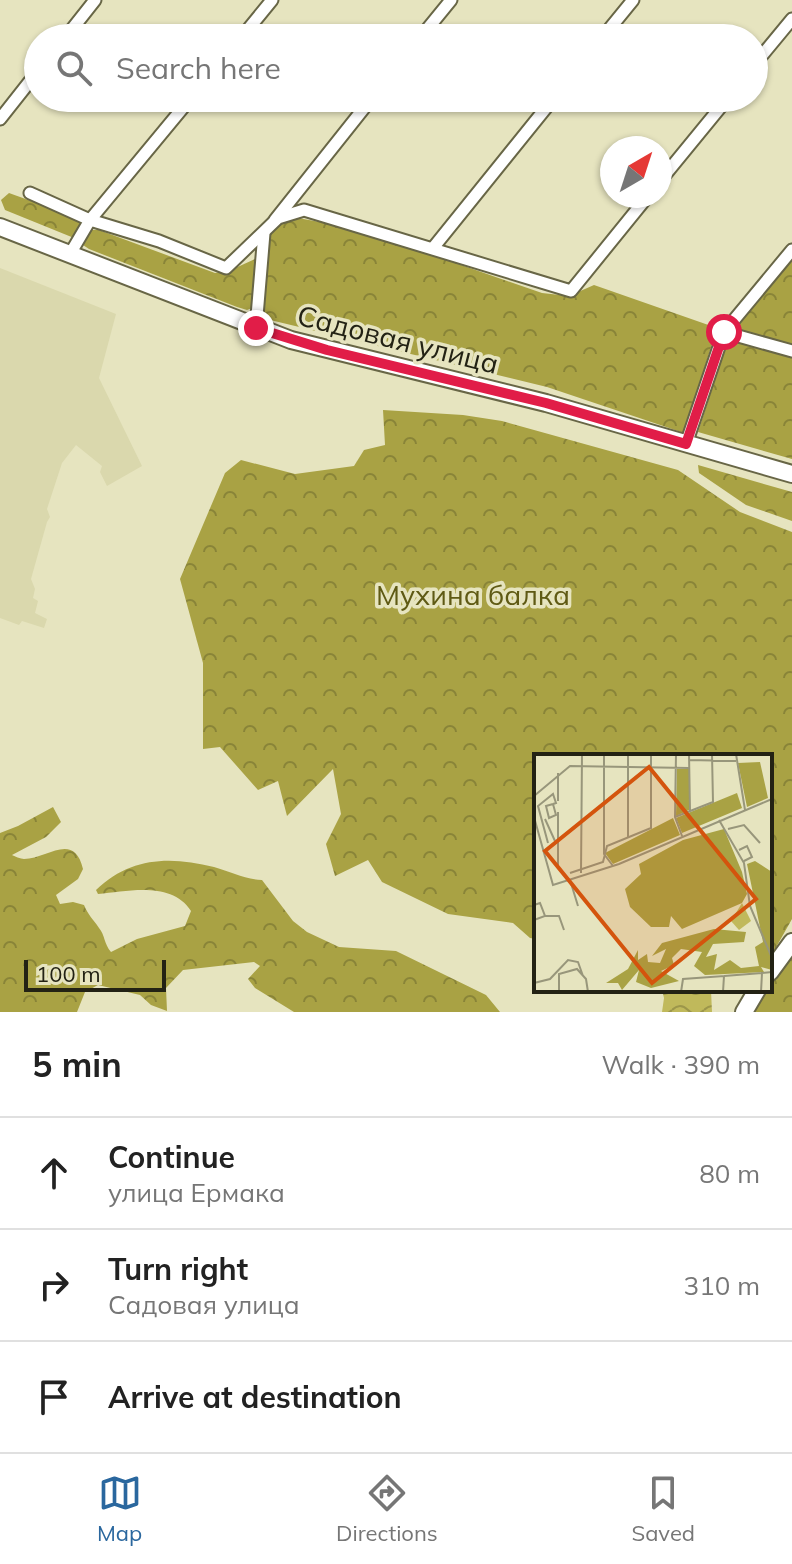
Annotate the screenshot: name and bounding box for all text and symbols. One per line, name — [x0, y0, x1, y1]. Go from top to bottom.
search box — [24, 24, 768, 112]
icon: search — [52, 46, 96, 90]
text: Search here — [116, 49, 281, 87]
north arrow — [600, 136, 672, 208]
street label: Садовая улица — [294, 297, 502, 381]
route end — [238, 310, 274, 346]
route start — [706, 314, 742, 350]
park label: Мухина балка — [376, 577, 570, 612]
inset map — [534, 754, 772, 992]
scale bar — [24, 956, 166, 992]
text: 100 m — [36, 960, 101, 988]
text: 5 min — [32, 1043, 122, 1086]
text: Walk · 390 m — [601, 1048, 760, 1081]
text: Continue — [108, 1138, 235, 1176]
icon: ahead — [32, 1151, 76, 1195]
text: 80 m — [699, 1157, 760, 1190]
text: улица Ермака — [108, 1176, 285, 1209]
text: Turn right — [108, 1250, 248, 1288]
icon: right — [32, 1263, 76, 1307]
text: 310 m — [684, 1269, 760, 1302]
text: Садовая улица — [108, 1288, 300, 1321]
icon: arrive — [32, 1375, 76, 1419]
text: Arrive at destination — [108, 1378, 402, 1416]
tab: Map — [97, 1471, 142, 1547]
tab: Directions — [336, 1471, 438, 1547]
tab: Saved — [632, 1471, 695, 1547]

